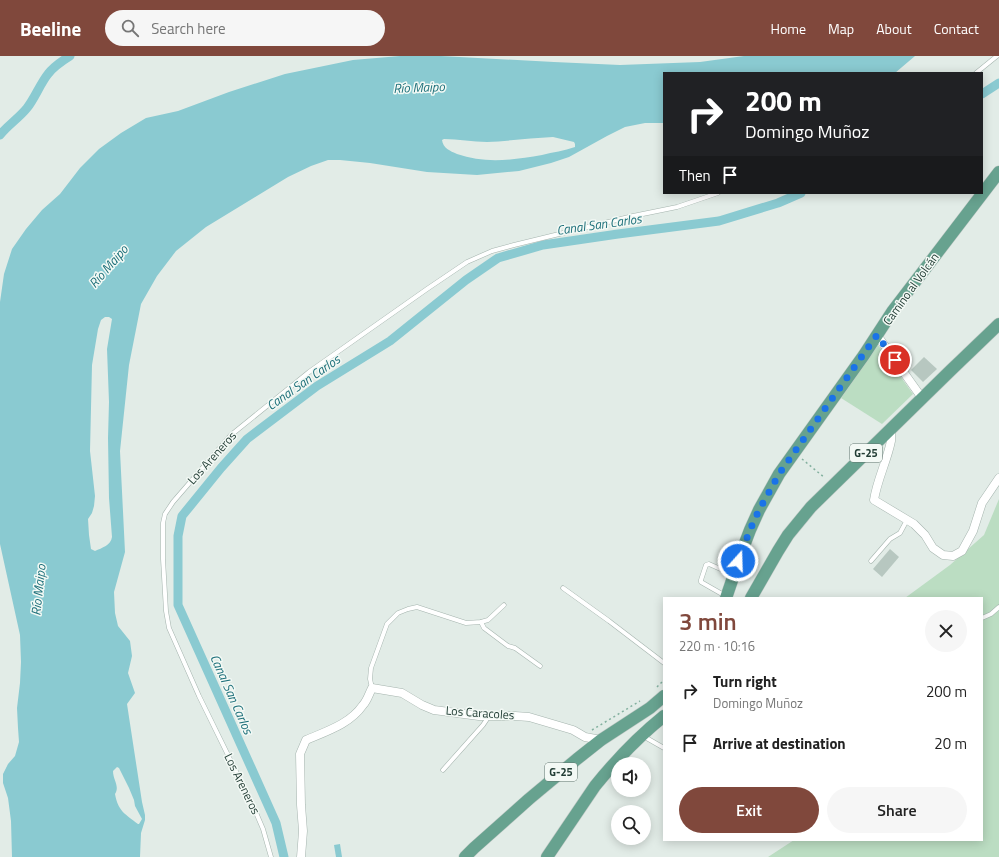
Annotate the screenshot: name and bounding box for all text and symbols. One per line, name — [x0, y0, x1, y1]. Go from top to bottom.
search box — [105, 10, 385, 46]
text: Beeline — [20, 14, 81, 43]
icon: search — [119, 17, 141, 39]
text: Search here — [151, 17, 226, 40]
text: Home — [771, 18, 806, 39]
text: Map — [828, 18, 854, 39]
text: About — [876, 18, 912, 39]
text: Contact — [934, 18, 979, 39]
water label: Río Maipo — [393, 76, 446, 98]
text: 200 m — [745, 79, 822, 122]
icon: right — [679, 88, 731, 140]
text: Domingo Muñoz — [745, 118, 869, 145]
text: Then — [679, 164, 711, 187]
icon: arrive — [719, 164, 741, 186]
water label: Canal San Carlos — [555, 208, 644, 240]
water label: Río Maipo — [84, 240, 133, 292]
street label: Camino al Volcán — [878, 249, 943, 329]
pin — [878, 343, 912, 377]
water label: Canal San Carlos — [262, 348, 345, 415]
icon: arrive — [884, 349, 906, 371]
street label: Los Areneros — [183, 426, 241, 489]
road number: G-25 — [850, 444, 882, 462]
position arrow — [717, 540, 759, 582]
water label: Río Maipo — [25, 563, 51, 617]
text: 3 min — [679, 603, 737, 639]
button: close — [925, 610, 967, 652]
text: 220 m · 10:16 — [679, 636, 755, 656]
water label: Canal San Carlos — [205, 651, 259, 739]
text: Turn right — [713, 670, 777, 693]
icon: right — [679, 680, 701, 702]
text: 200 m — [926, 680, 967, 703]
text: Domingo Muñoz — [713, 693, 803, 713]
street label: Los Caracoles — [445, 701, 515, 724]
icon: arrive — [679, 732, 701, 754]
text: Arrive at destination — [713, 732, 846, 755]
text: 20 m — [934, 732, 967, 755]
street label: Los Areneros — [219, 750, 266, 818]
map controls — [611, 757, 651, 845]
button: sound — [611, 757, 651, 797]
road number: G-25 — [545, 763, 577, 781]
button: Exit — [679, 787, 819, 833]
button: Share — [827, 787, 967, 833]
button: search — [611, 805, 651, 845]

